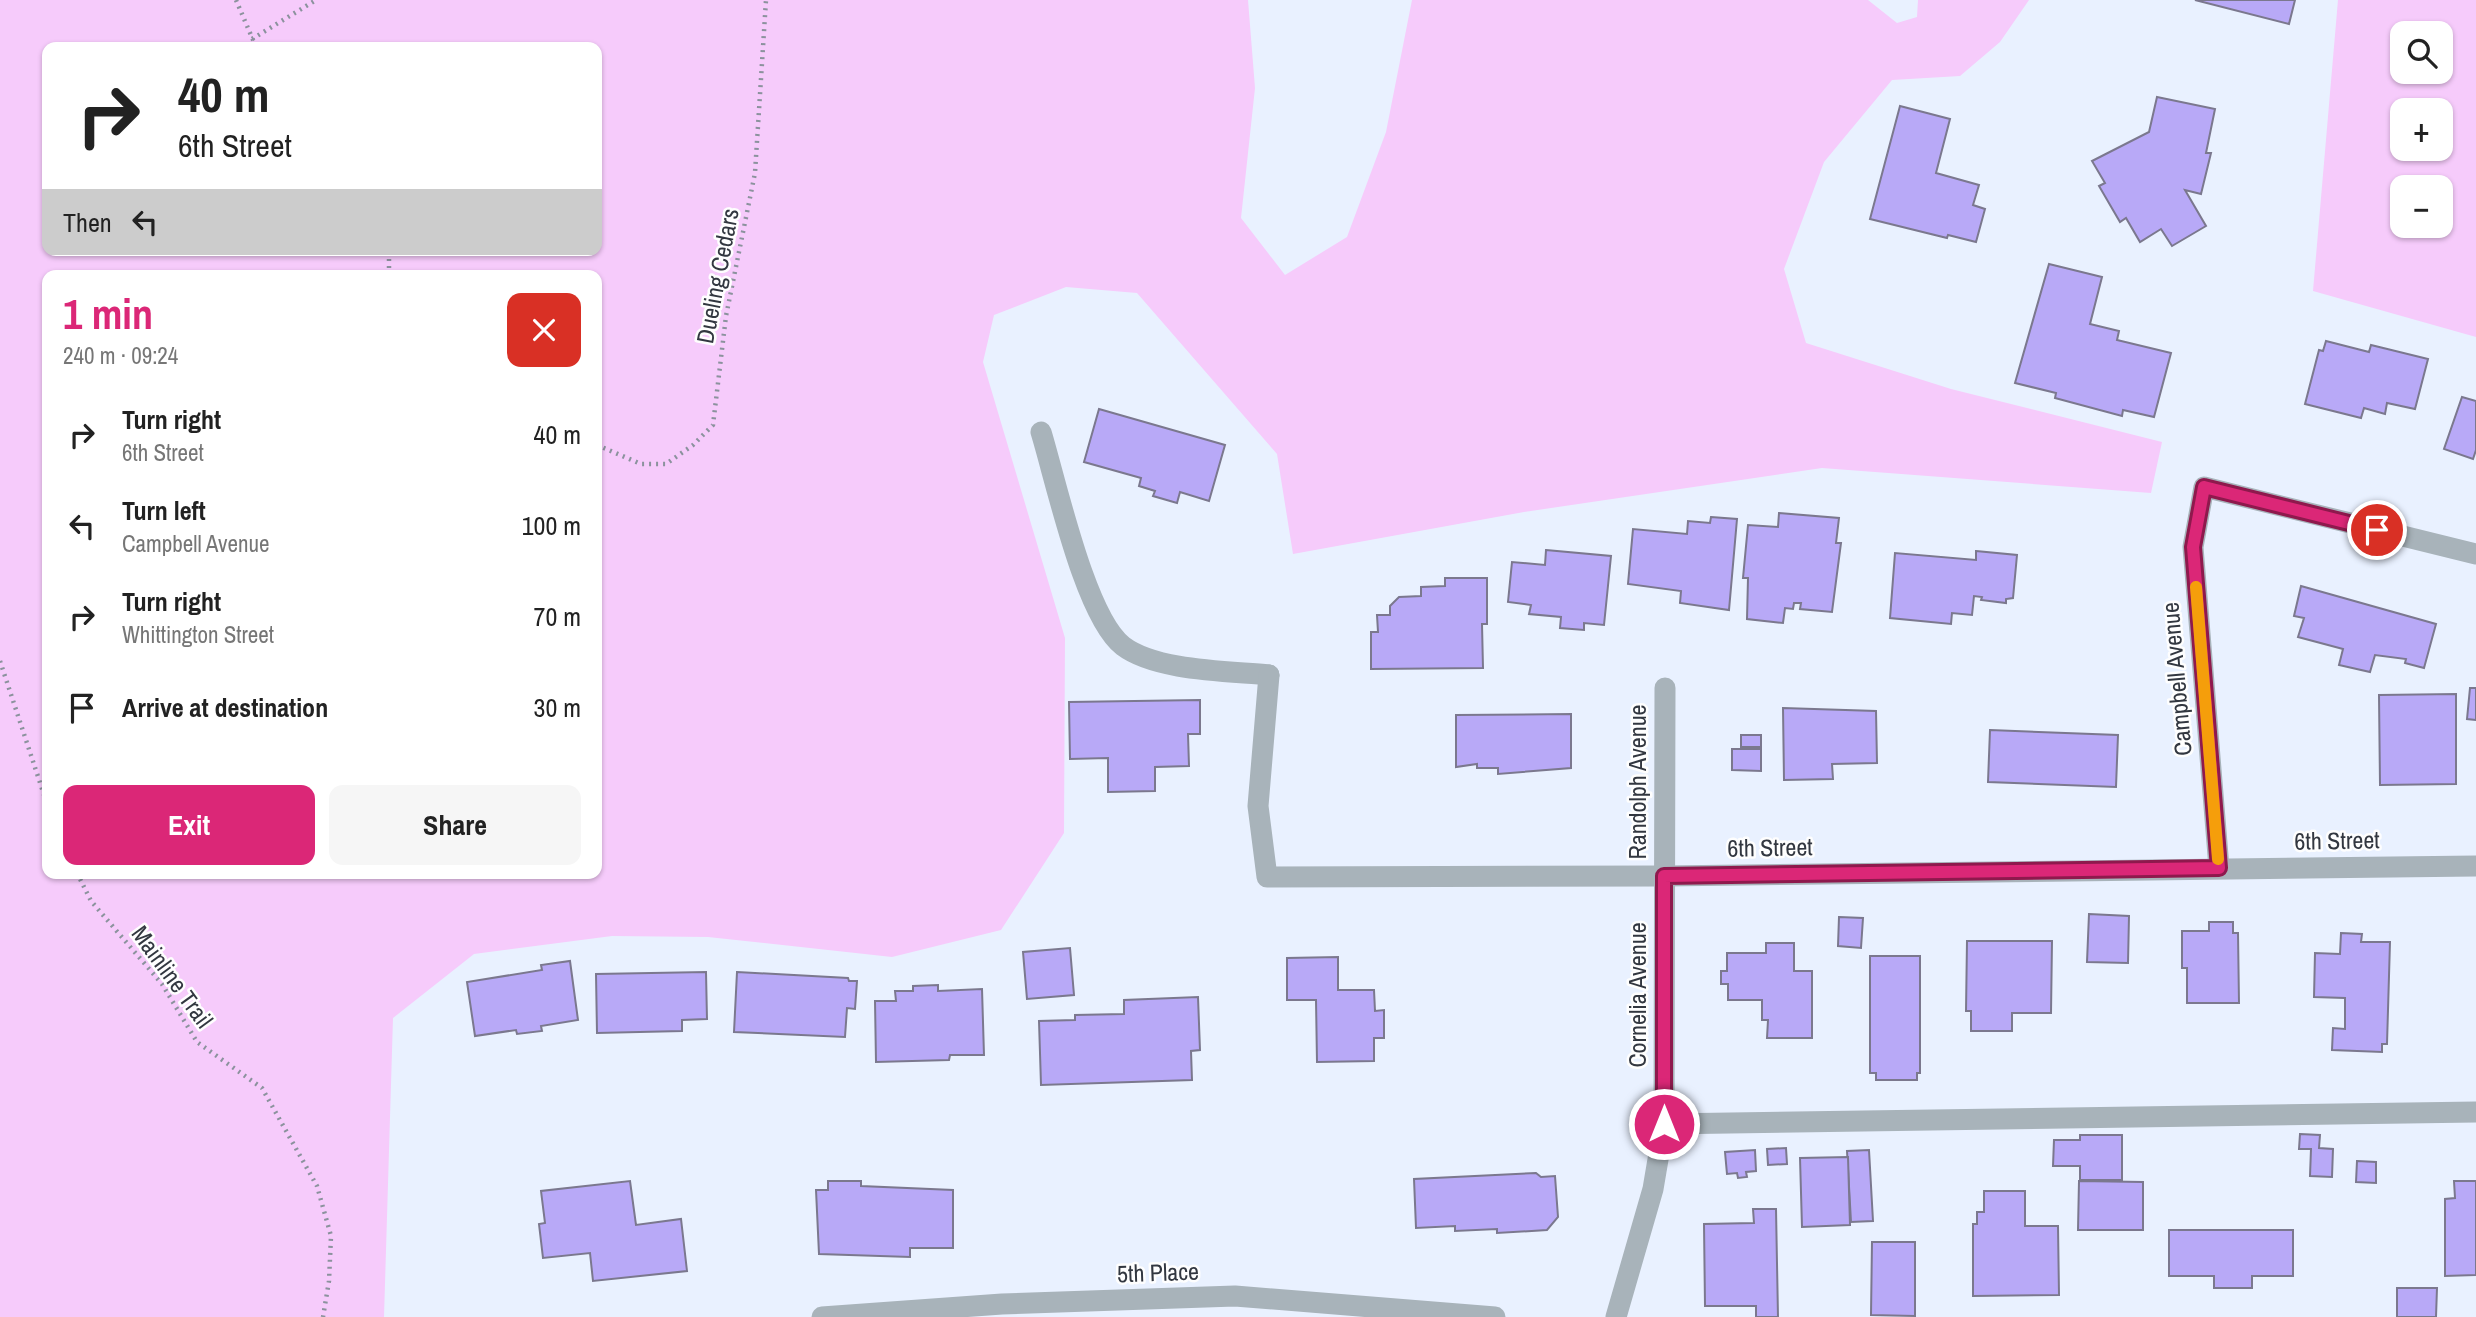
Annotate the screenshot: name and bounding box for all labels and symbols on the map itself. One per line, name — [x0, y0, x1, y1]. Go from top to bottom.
street label: Dueling Cedars — [688, 206, 746, 346]
pin — [2347, 500, 2407, 560]
street label: Campbell Avenue — [2153, 601, 2199, 757]
street label: Randolph Avenue — [1621, 704, 1653, 860]
street label: 6th Street — [2294, 823, 2380, 857]
street label: 6th Street — [1727, 830, 1813, 864]
street label: Mainline Trail — [125, 919, 221, 1034]
street label: Cornelia Avenue — [1621, 922, 1653, 1068]
position arrow — [1627, 1087, 1701, 1161]
street label: 5th Place — [1116, 1255, 1200, 1289]

